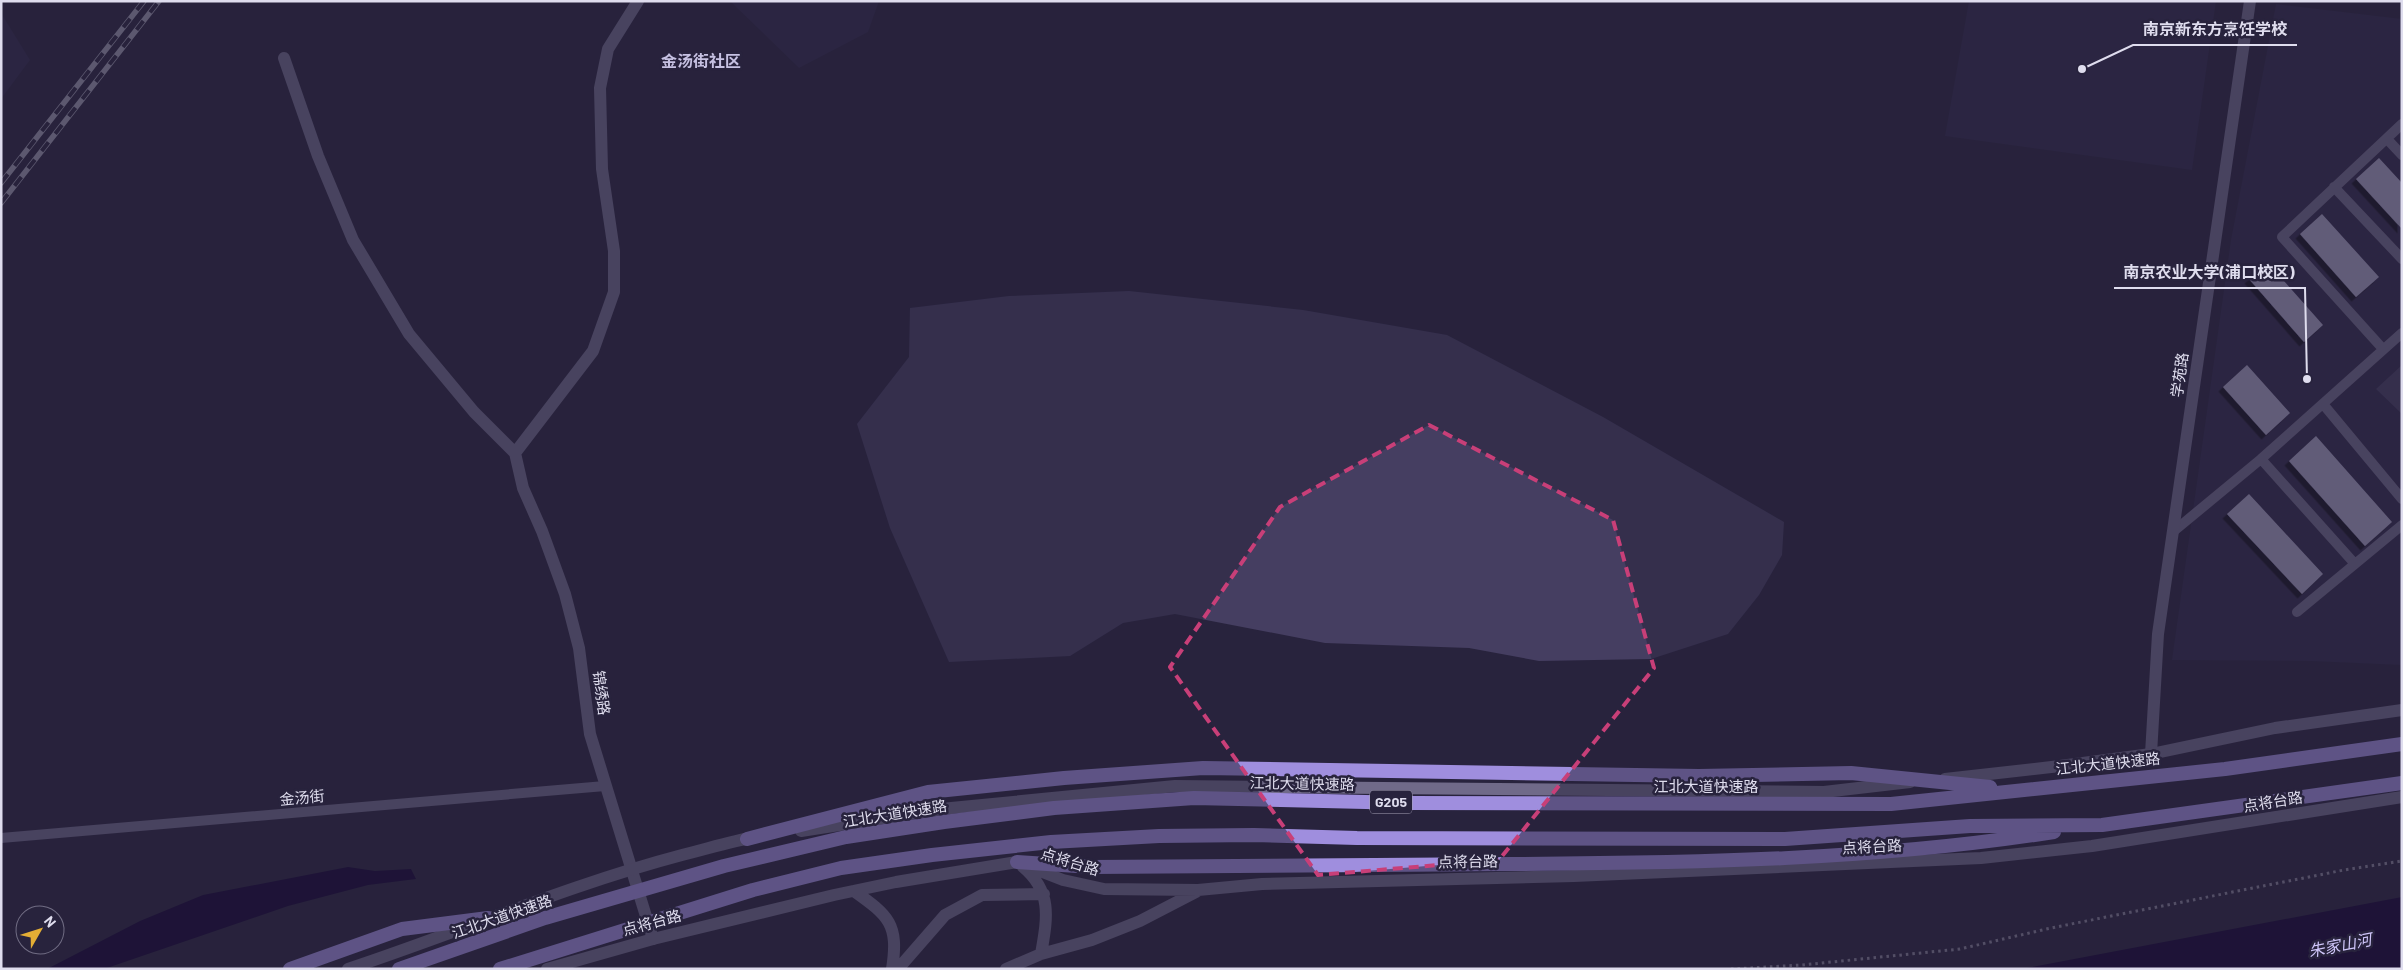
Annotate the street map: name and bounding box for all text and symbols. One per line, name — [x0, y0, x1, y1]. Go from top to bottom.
callout: 南京新东方烹饪学校 — [2133, 14, 2297, 45]
text: 南京新东方烹饪学校 — [2143, 19, 2288, 38]
district label: 金汤街社区 — [661, 51, 741, 70]
callout: 南京农业大学(浦口校区) — [2114, 257, 2305, 288]
text: 南京农业大学(浦口校区) — [2123, 262, 2295, 281]
street label: 学苑路 — [2167, 351, 2191, 398]
street label: 锦绣路 — [590, 669, 614, 716]
street label: 江北大道快速路 — [2055, 749, 2161, 777]
street label: 江北大道快速路 — [1249, 773, 1355, 793]
street label: 江北大道快速路 — [1653, 777, 1759, 795]
street label: 金汤街 — [279, 786, 325, 808]
street label: 点将台路 — [2242, 787, 2304, 815]
road number: G205 — [1370, 790, 1412, 814]
street label: 江北大道快速路 — [842, 796, 948, 830]
street label: 点将台路 — [1842, 835, 1902, 857]
street label: 点将台路 — [1039, 844, 1102, 878]
street label: 点将台路 — [1438, 851, 1498, 871]
street label: 江北大道快速路 — [449, 890, 554, 942]
north arrow — [15, 905, 65, 955]
street label: 点将台路 — [620, 906, 683, 938]
text: N — [41, 913, 60, 930]
water label: 朱家山河 — [2307, 929, 2376, 960]

